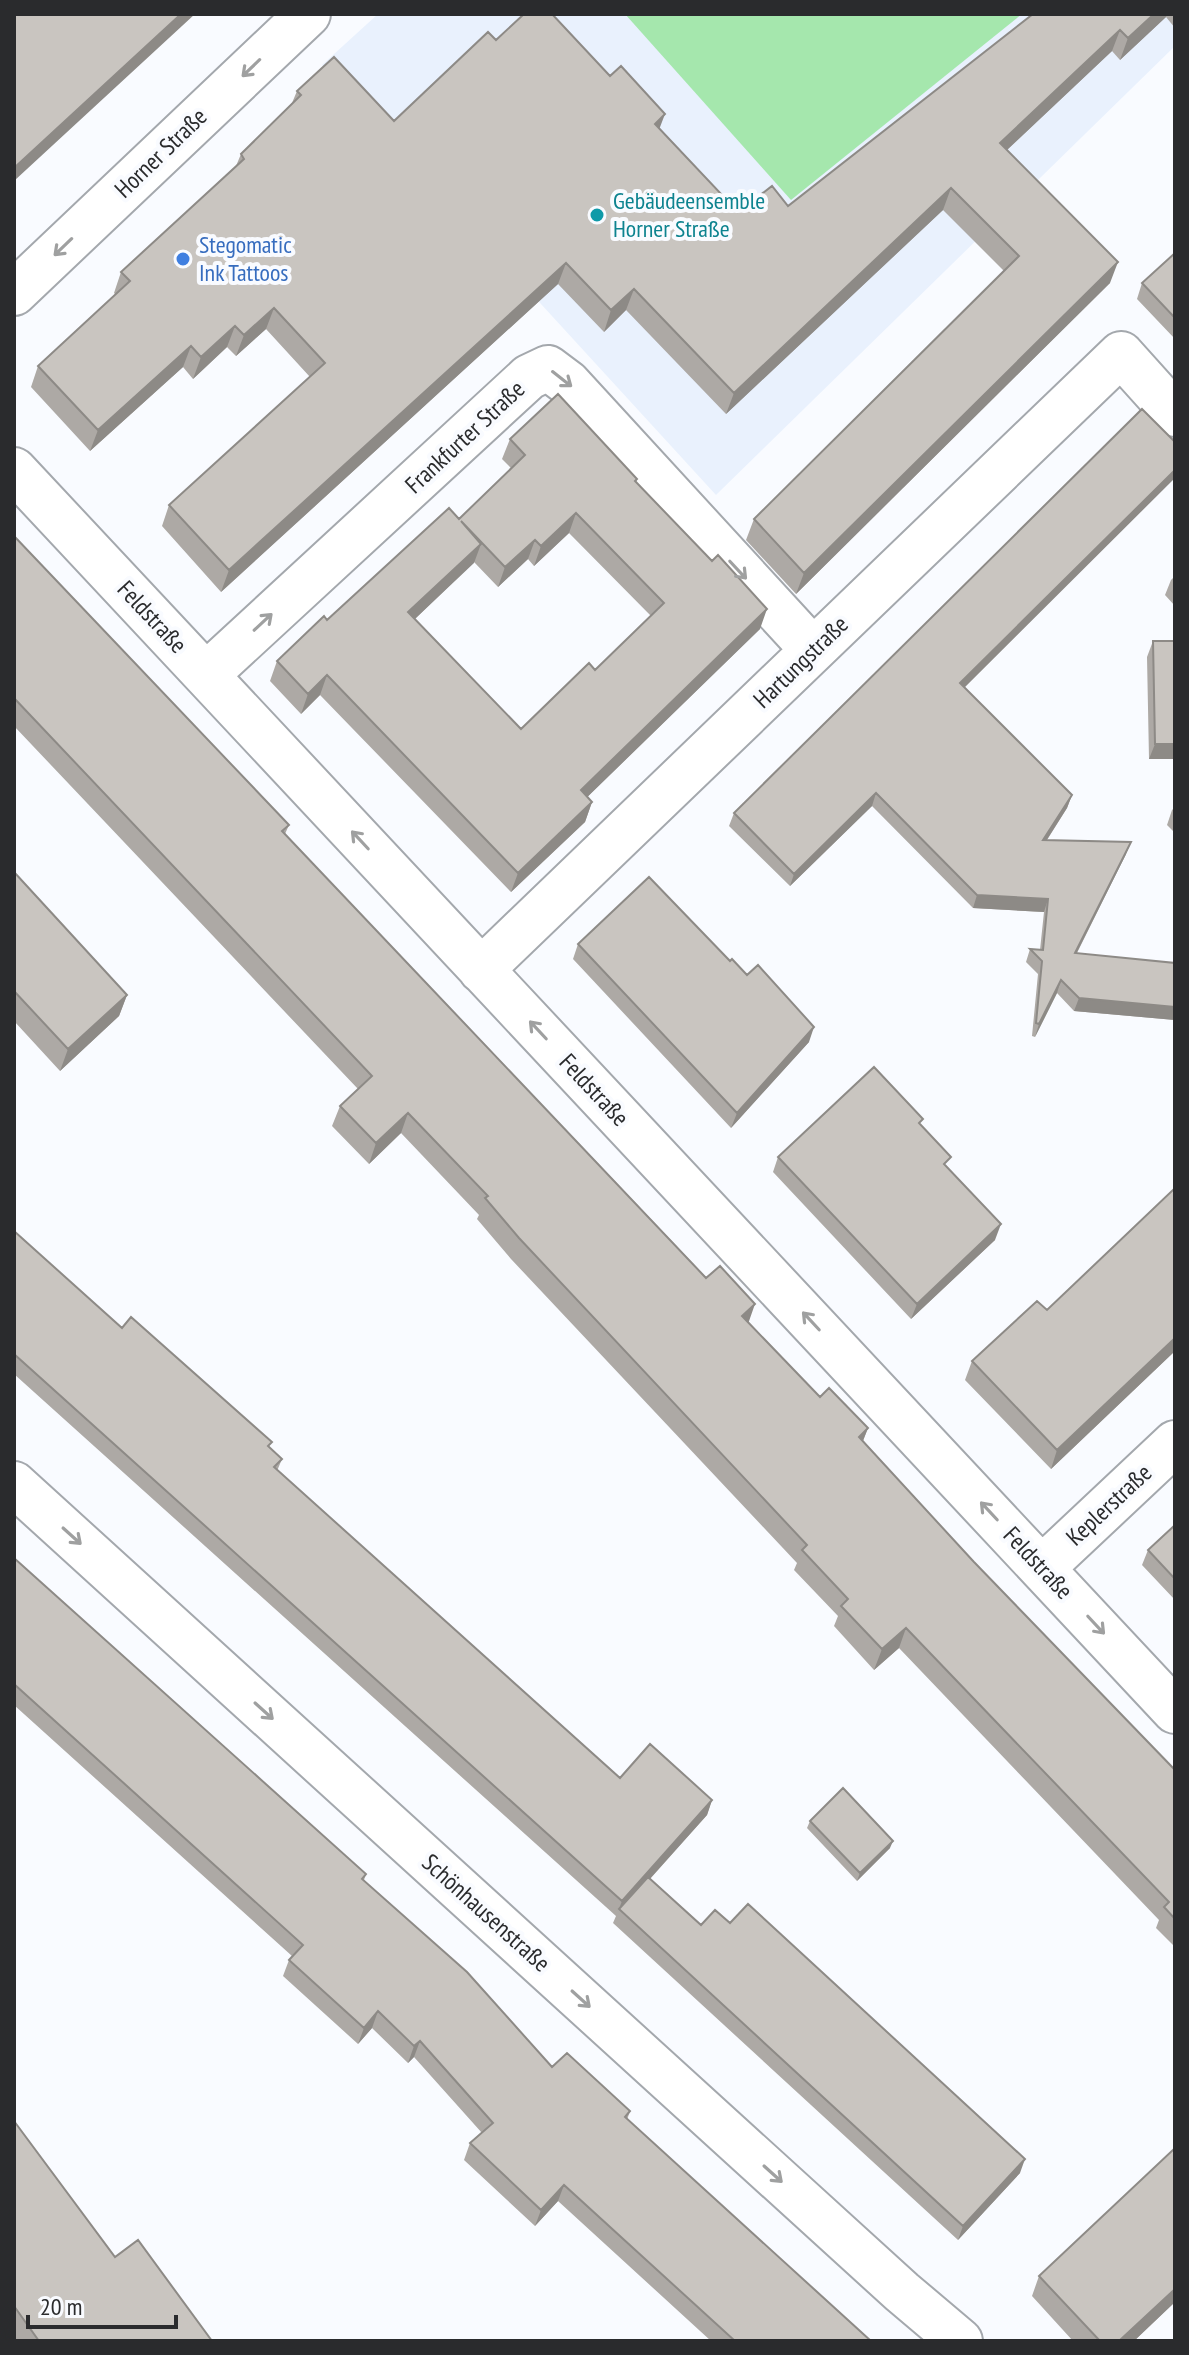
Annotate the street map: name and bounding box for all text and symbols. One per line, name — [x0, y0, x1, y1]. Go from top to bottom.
one-way arrow — [241, 58, 261, 77]
street label: Horner Straße — [108, 101, 213, 204]
place label: Gebäudeensemble Horner Straße — [613, 185, 765, 244]
marker: Gebäudeensemble Horner Straße — [588, 206, 606, 224]
place label: Stegomatic Ink Tattoos — [199, 229, 292, 288]
one-way arrow — [53, 237, 73, 255]
marker: Stegomatic Ink Tattoos — [174, 250, 192, 268]
one-way arrow — [551, 371, 572, 388]
street label: Frankfurter Straße — [398, 373, 531, 500]
one-way arrow — [729, 560, 748, 580]
street label: Feldstraße — [111, 574, 194, 660]
street label: Hartungstraße — [747, 609, 855, 714]
one-way arrow — [253, 613, 273, 631]
one-way arrow — [351, 830, 369, 850]
one-way arrow — [529, 1020, 547, 1040]
street label: Feldstraße — [553, 1047, 636, 1133]
one-way arrow — [803, 1312, 821, 1332]
street label: Keplerstraße — [1059, 1457, 1158, 1552]
one-way arrow — [980, 1501, 999, 1521]
street label: Feldstraße — [997, 1520, 1080, 1606]
one-way arrow — [61, 1527, 81, 1545]
one-way arrow — [1086, 1615, 1105, 1635]
one-way arrow — [254, 1702, 274, 1721]
street label: Schönhausenstraße — [416, 1847, 557, 1978]
one-way arrow — [570, 1990, 590, 2008]
one-way arrow — [762, 2165, 782, 2183]
scale bar — [28, 2279, 176, 2329]
text: 20 m — [40, 2291, 82, 2322]

